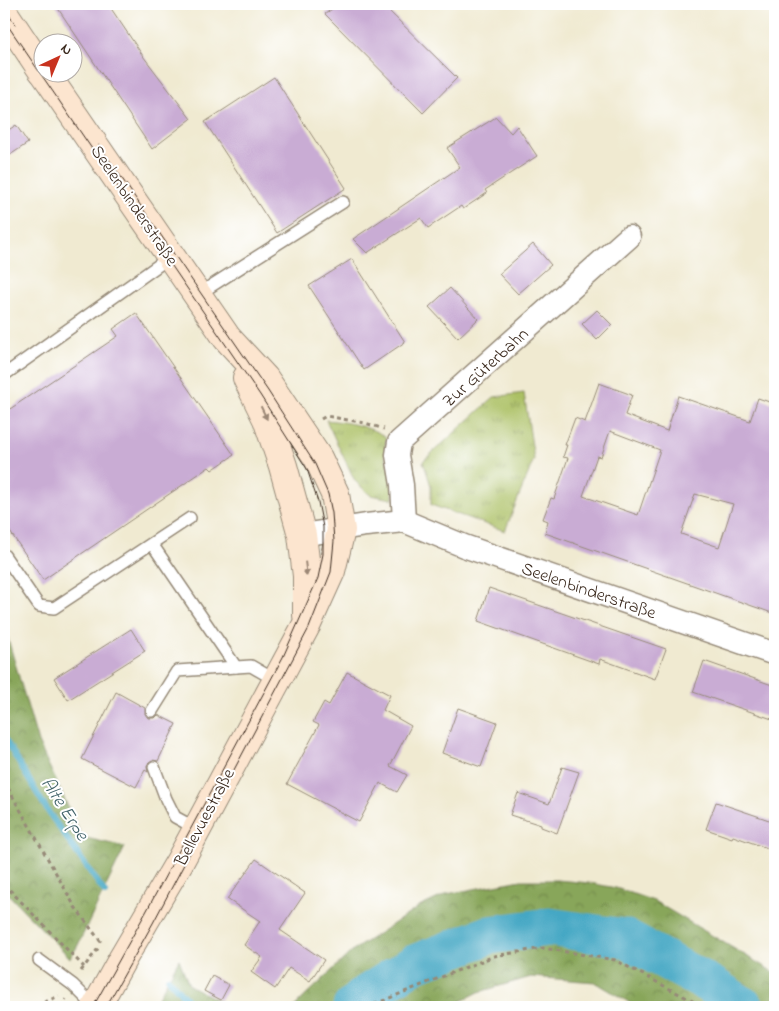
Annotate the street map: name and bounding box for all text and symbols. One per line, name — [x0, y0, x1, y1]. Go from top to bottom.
north arrow — [32, 32, 82, 82]
text: N — [55, 39, 77, 61]
street label: Seelenbinderstraße — [83, 140, 184, 273]
street label: Zur Güterbahn — [437, 322, 535, 414]
one-way arrow — [260, 405, 268, 420]
street label: Seelenbinderstraße — [517, 557, 660, 627]
one-way arrow — [302, 561, 310, 577]
street label: Bellevuestraße — [169, 764, 243, 872]
water label: Alte Erpe — [33, 772, 95, 848]

